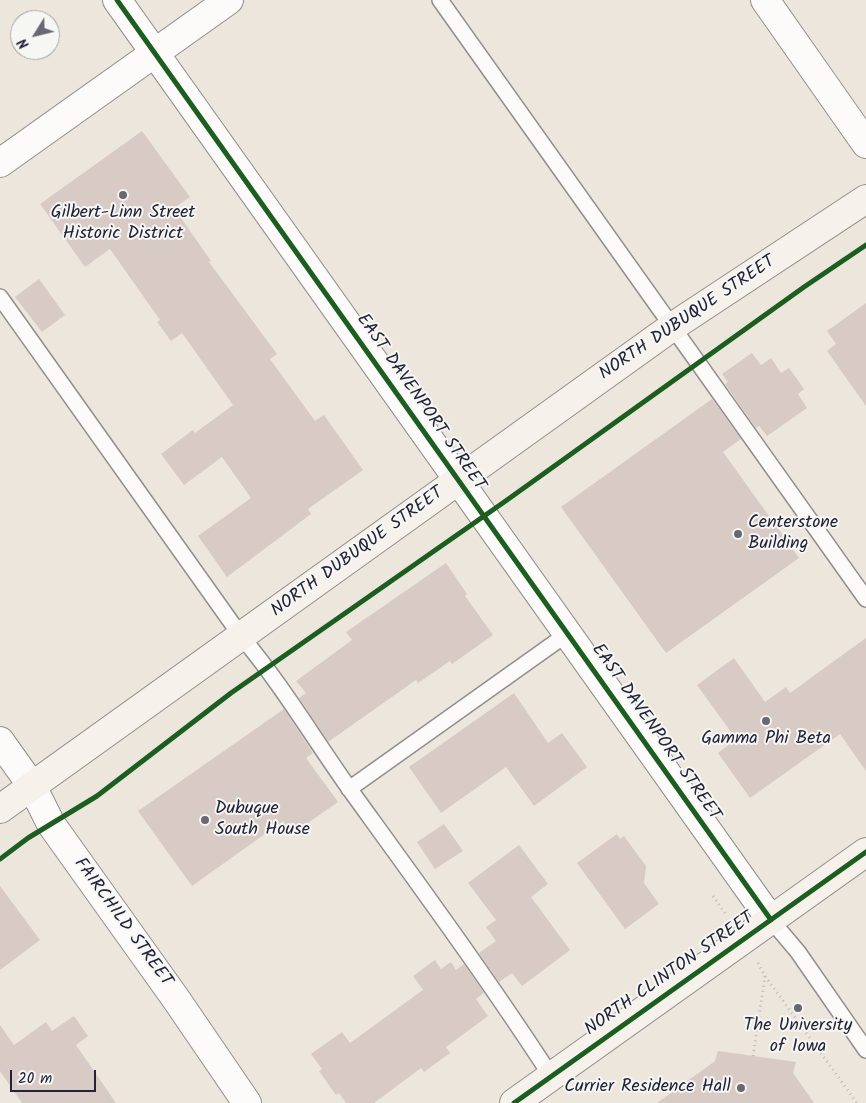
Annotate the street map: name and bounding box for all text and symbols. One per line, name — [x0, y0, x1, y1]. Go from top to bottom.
north arrow — [10, 10, 60, 60]
text: N — [12, 33, 35, 53]
marker: Gilbert-Linn Street Historic District — [117, 189, 129, 201]
place label: Gilbert-Linn Street Historic District — [51, 203, 195, 245]
street label: NORTH DUBUQUE STREET — [596, 252, 780, 386]
street label: EAST DAVENPORT STREET — [351, 310, 489, 496]
street label: NORTH DUBUQUE STREET — [268, 483, 448, 623]
place label: Centerstone Building — [748, 513, 838, 556]
marker: Centerstone Building — [732, 528, 744, 540]
street label: EAST DAVENPORT STREET — [586, 640, 724, 826]
marker: Gamma Phi Beta — [760, 715, 772, 727]
place label: Gamma Phi Beta — [701, 729, 831, 751]
place label: Dubuque South House — [215, 799, 310, 842]
marker: Dubuque South House — [199, 814, 211, 826]
street label: FAIRCHILD STREET — [68, 854, 176, 992]
street label: NORTH CLINTON STREET — [581, 908, 759, 1042]
marker: The University of Iowa — [792, 1002, 804, 1014]
place label: The University of Iowa — [744, 1016, 852, 1058]
scale bar — [12, 1060, 99, 1092]
text: 20 m — [18, 1067, 52, 1091]
place label: Currier Residence Hall — [564, 1077, 731, 1099]
marker: Currier Residence Hall — [735, 1082, 747, 1094]

